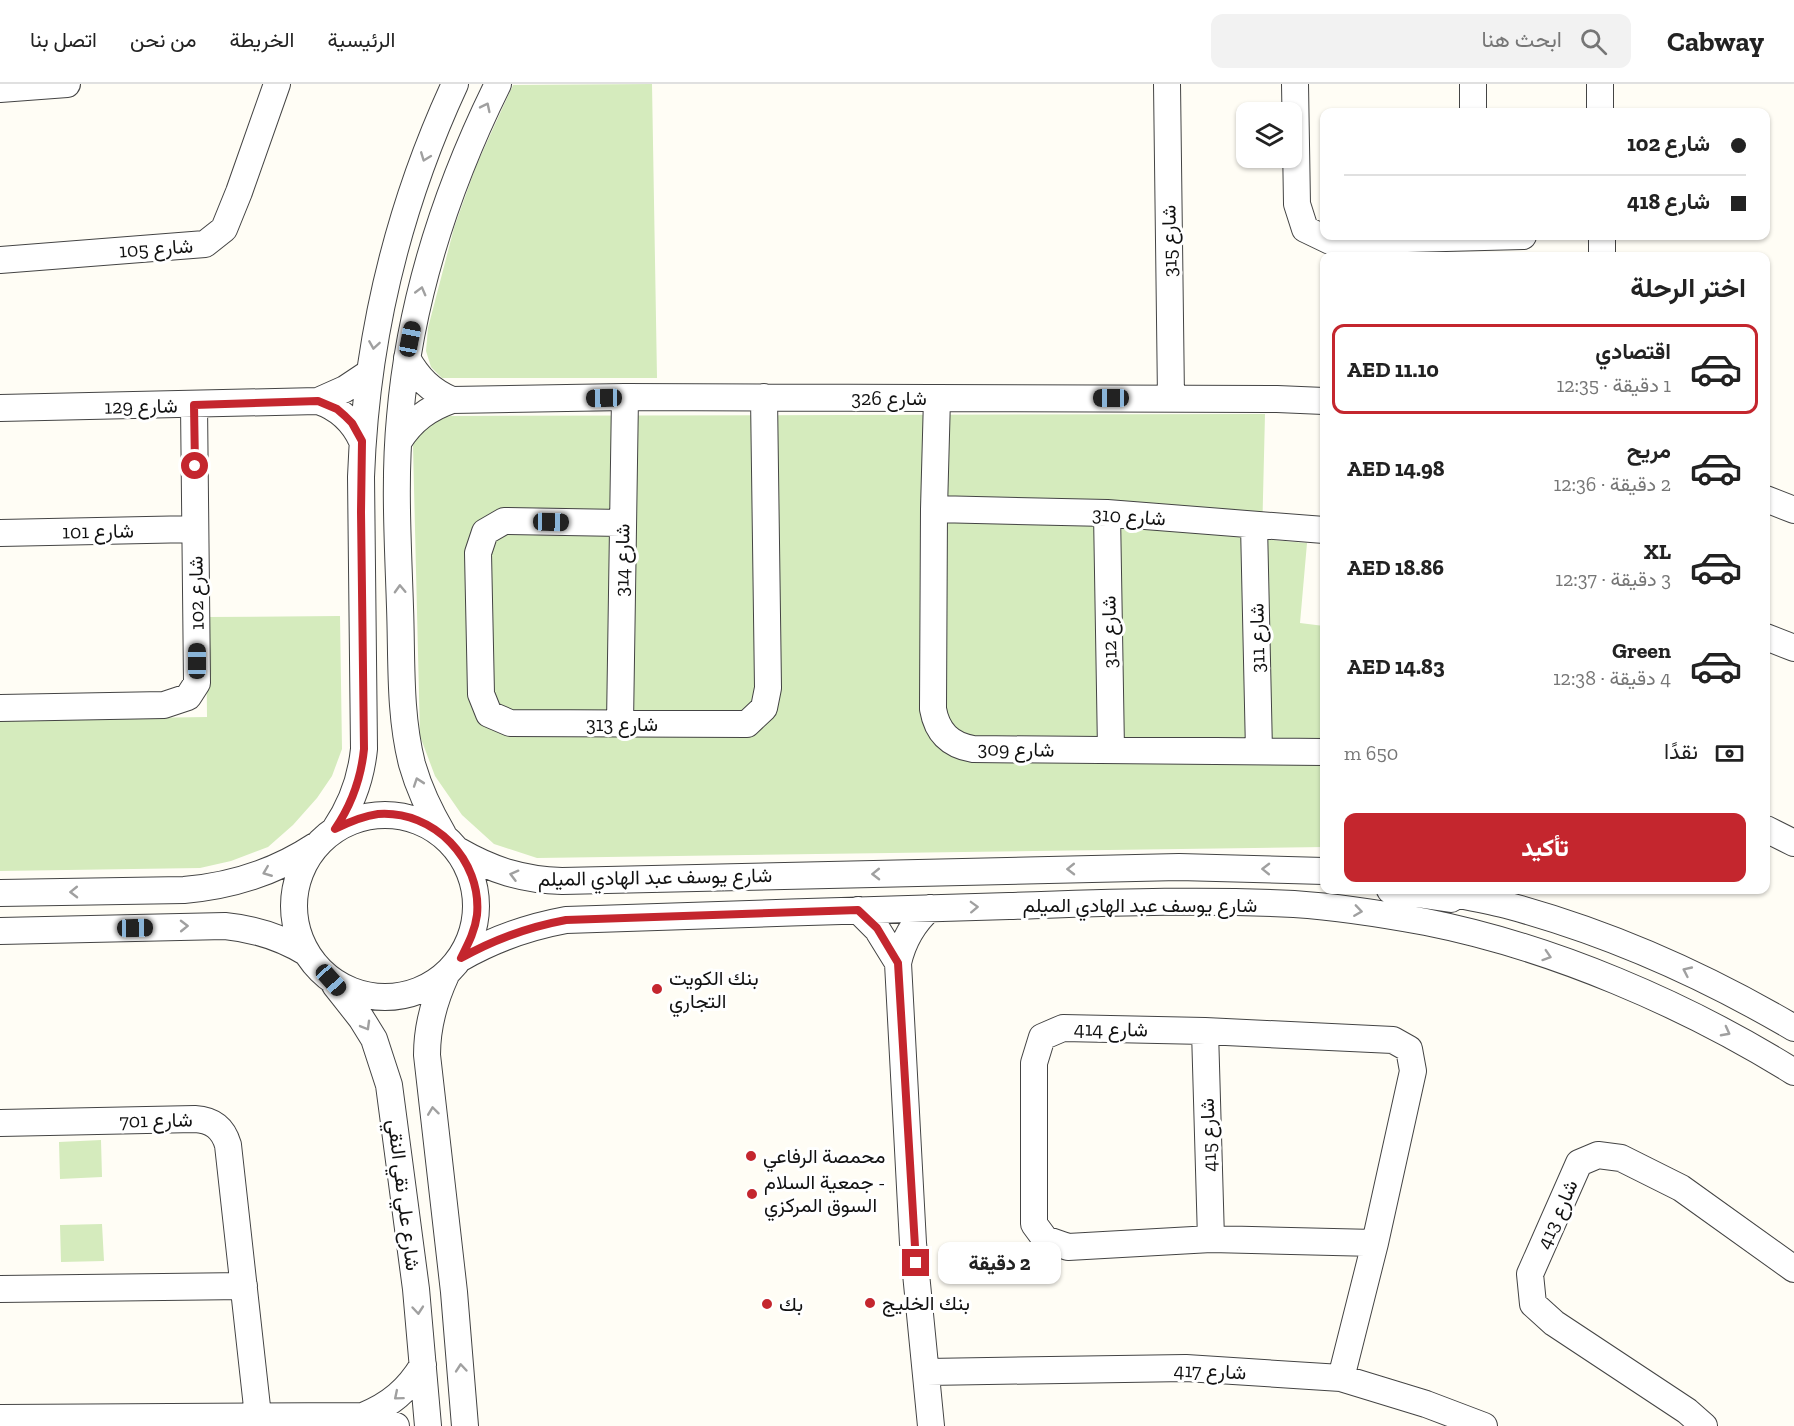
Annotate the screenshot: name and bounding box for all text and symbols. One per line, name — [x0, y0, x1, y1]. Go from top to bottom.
search box — [1211, 14, 1631, 68]
icon: search — [1577, 25, 1610, 58]
text: Cabway — [1667, 25, 1764, 58]
text: ابحث هنا — [1481, 26, 1562, 53]
text: اتصل بنا — [30, 27, 97, 52]
text: من نحن — [130, 27, 197, 52]
text: الخريطة — [230, 27, 294, 52]
text: الرئيسية — [327, 27, 395, 52]
map controls — [1236, 102, 1302, 168]
button: layers — [1236, 102, 1302, 168]
one-way arrow — [479, 103, 491, 114]
text: شارع 102 — [1627, 130, 1710, 157]
one-way arrow — [420, 151, 432, 162]
text: شارع 418 — [1627, 188, 1710, 215]
street label: شارع 315 — [1156, 205, 1184, 277]
street label: شارع 105 — [118, 233, 194, 265]
text: اختر الرحلة — [1630, 272, 1746, 304]
one-way arrow — [413, 286, 426, 296]
car — [398, 320, 422, 358]
text: اقتصادي — [1595, 338, 1671, 365]
one-way arrow — [368, 341, 380, 350]
icon: car — [1689, 342, 1743, 396]
text: AED 11.10 — [1347, 356, 1439, 383]
text: 1 دقيقة · 12:35 — [1557, 373, 1671, 397]
street label: شارع 326 — [851, 386, 927, 412]
car — [586, 389, 622, 407]
car — [1093, 389, 1129, 407]
street label: شارع 129 — [104, 393, 178, 421]
text: مريح — [1627, 437, 1671, 464]
icon: car — [1689, 441, 1743, 495]
route start — [181, 452, 208, 479]
text: AED 14.98 — [1347, 455, 1445, 482]
text: 2 دقيقة · 12:36 — [1554, 472, 1671, 496]
street label: شارع 310 — [1091, 501, 1167, 533]
car — [533, 513, 569, 531]
street label: شارع 101 — [62, 518, 134, 546]
street label: شارع 314 — [609, 523, 637, 597]
text: XL — [1644, 538, 1671, 565]
icon: car — [1689, 540, 1743, 594]
text: AED 18.86 — [1347, 554, 1444, 581]
street label: شارع 102 — [183, 556, 211, 630]
text: 3 دقيقة · 12:37 — [1555, 567, 1671, 591]
one-way arrow — [393, 584, 406, 593]
street label: شارع 312 — [1096, 595, 1124, 668]
street label: شارع 311 — [1244, 603, 1272, 673]
text: Green — [1612, 637, 1671, 664]
icon: car — [1689, 639, 1743, 693]
car — [188, 643, 206, 679]
text: AED 14.83 — [1347, 653, 1445, 680]
text: 4 دقيقة · 12:38 — [1553, 666, 1671, 690]
street label: شارع 313 — [586, 712, 658, 738]
street label: شارع 309 — [977, 736, 1055, 764]
icon: cash — [1713, 737, 1746, 770]
text: نقدًا — [1664, 738, 1698, 765]
text: 650 m — [1344, 741, 1398, 765]
one-way arrow — [412, 777, 425, 788]
button: تأكيد — [1344, 813, 1746, 882]
street label: شارع يوسف عبد الهادي الميلم — [538, 863, 772, 896]
one-way arrow — [1067, 863, 1076, 876]
one-way arrow — [1262, 863, 1271, 875]
one-way arrow — [262, 865, 273, 877]
one-way arrow — [872, 868, 881, 880]
one-way arrow — [509, 870, 520, 882]
one-way arrow — [69, 886, 78, 898]
street label: شارع يوسف عبد الهادي الميلم — [1023, 893, 1257, 922]
one-way arrow — [970, 901, 979, 913]
one-way arrow — [1353, 904, 1362, 917]
car — [117, 919, 153, 937]
one-way arrow — [180, 920, 189, 933]
one-way arrow — [1541, 949, 1552, 961]
car — [312, 961, 350, 999]
place label: بنك الكويت التجاري — [669, 966, 759, 1018]
one-way arrow — [1682, 967, 1693, 979]
marker: بنك الكويت التجاري — [650, 982, 664, 996]
street label: شارع 414 — [1074, 1016, 1148, 1044]
one-way arrow — [359, 1020, 371, 1030]
one-way arrow — [1720, 1025, 1731, 1036]
street label: شارع 415 — [1195, 1098, 1223, 1172]
street label: شارع 701 — [119, 1107, 193, 1135]
one-way arrow — [427, 1107, 439, 1116]
street label: شارع علي نقي النقي — [378, 1118, 425, 1273]
place label: محمصة الرفاعي — [763, 1144, 885, 1173]
marker: محمصة الرفاعي — [744, 1149, 758, 1163]
place label: جمعية السلام - السوق المركزي — [764, 1170, 885, 1222]
street label: شارع 413 — [1531, 1176, 1585, 1253]
marker: جمعية السلام - السوق المركزي — [745, 1187, 759, 1201]
callout: 2 دقيقة — [937, 1242, 1060, 1284]
route end — [902, 1249, 929, 1276]
text: 2 دقيقة — [969, 1251, 1030, 1275]
place label: بنك الخليج — [882, 1291, 970, 1317]
place label: بك — [779, 1292, 803, 1316]
marker: بنك الخليج — [863, 1296, 877, 1310]
marker: بك — [760, 1297, 774, 1311]
one-way arrow — [411, 1305, 424, 1314]
street label: شارع 417 — [1173, 1358, 1247, 1386]
one-way arrow — [455, 1363, 468, 1372]
one-way arrow — [394, 1389, 405, 1400]

